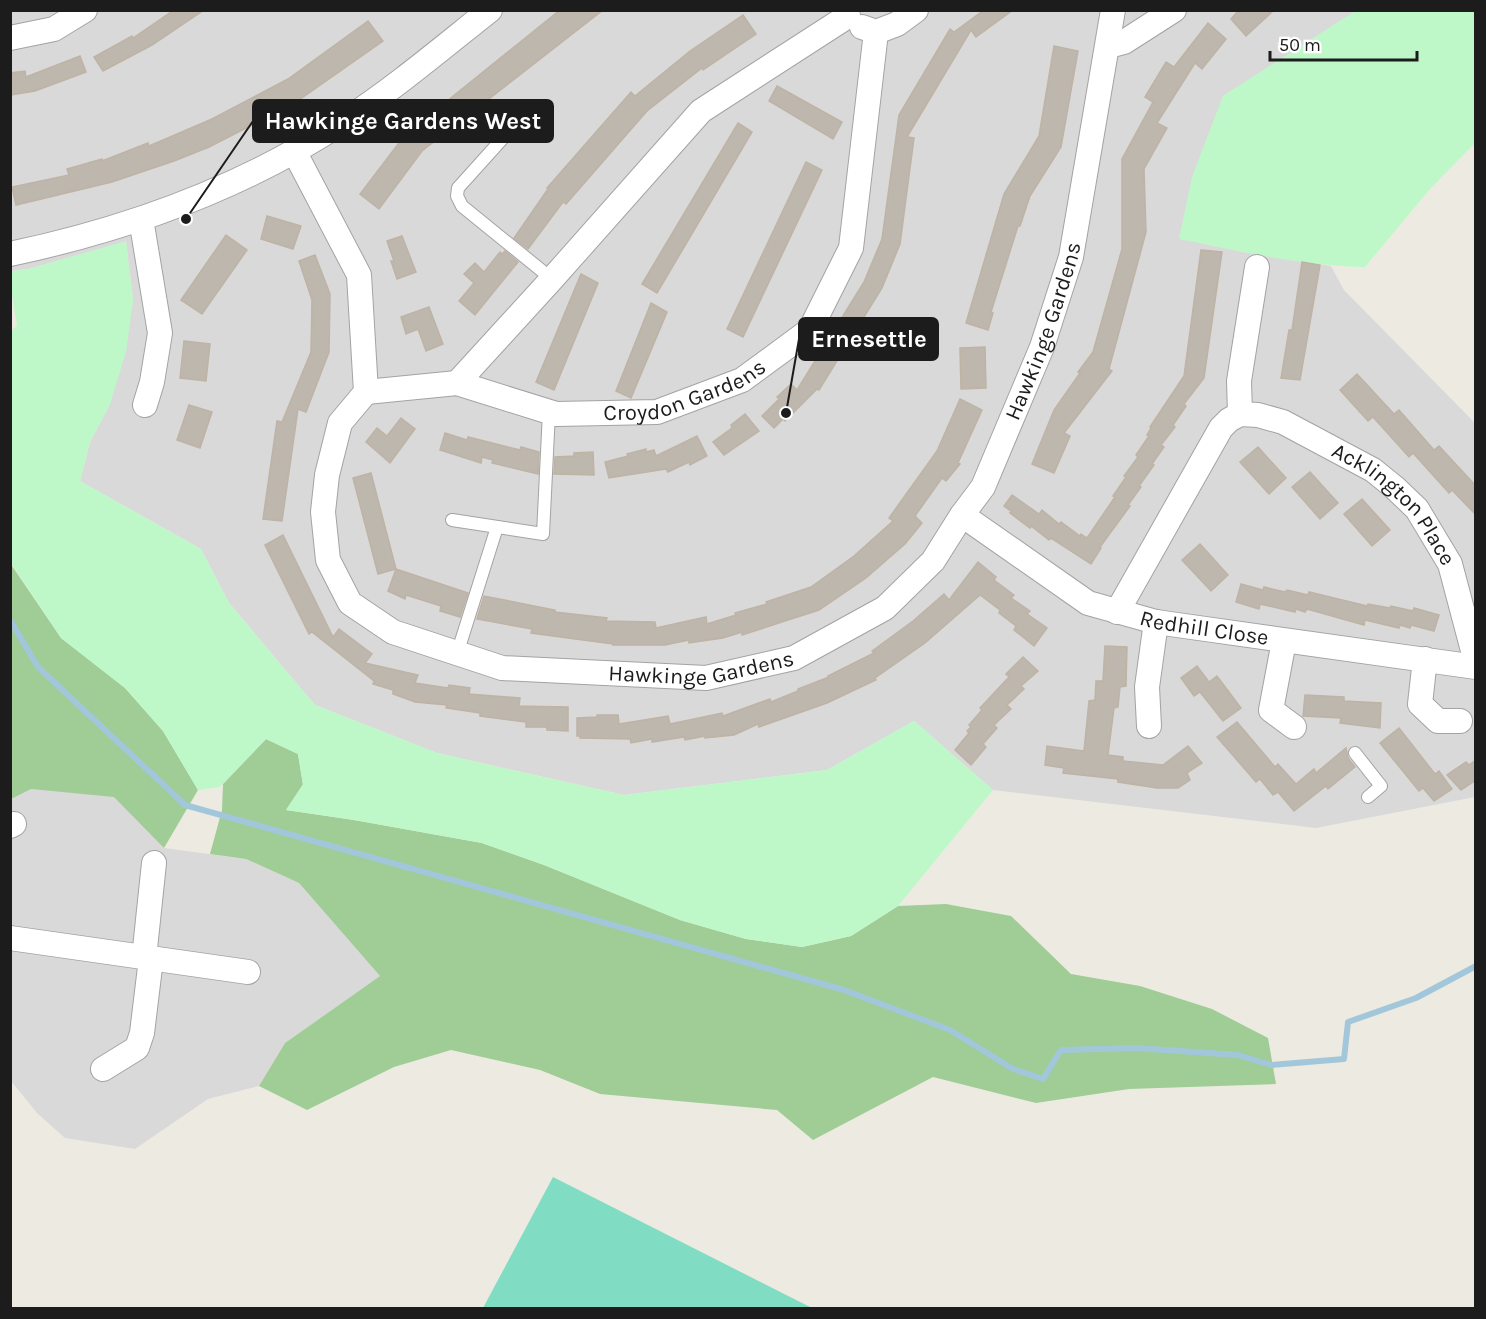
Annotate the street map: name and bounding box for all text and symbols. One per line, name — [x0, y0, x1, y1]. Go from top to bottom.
scale bar — [1270, 24, 1417, 62]
text: 50 m — [1279, 34, 1321, 56]
callout: Hawkinge Gardens West — [253, 100, 553, 142]
text: Hawkinge Gardens West — [265, 107, 541, 135]
street label: Hawkinge Gardens — [1000, 240, 1086, 424]
callout: Ernesettle — [799, 318, 938, 360]
text: Ernesettle — [811, 325, 927, 353]
street label: Croydon Gardens — [603, 354, 771, 426]
street label: Acklington Place — [1328, 438, 1461, 570]
street label: Redhill Close — [1137, 605, 1270, 651]
street label: Hawkinge Gardens — [608, 645, 796, 691]

